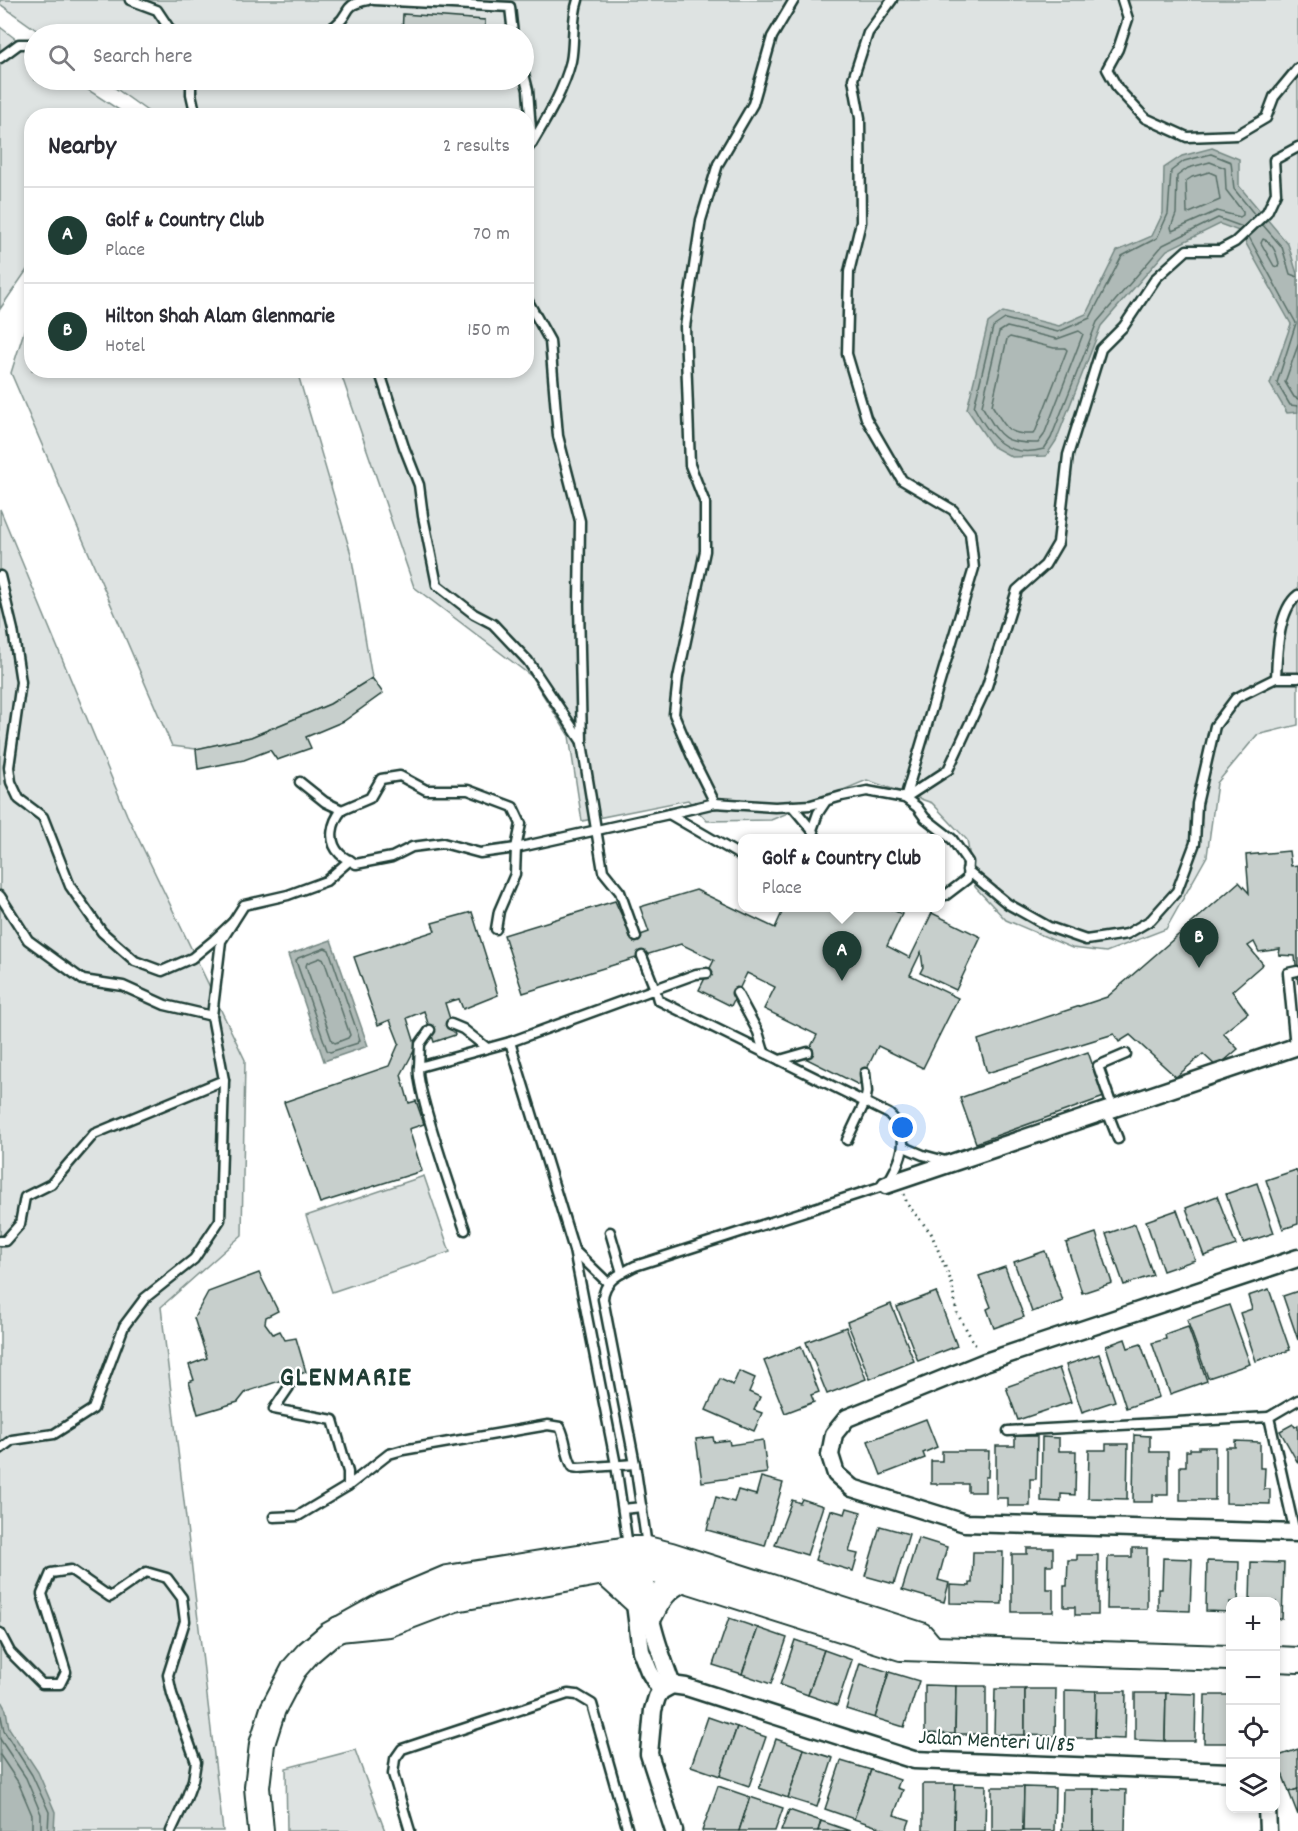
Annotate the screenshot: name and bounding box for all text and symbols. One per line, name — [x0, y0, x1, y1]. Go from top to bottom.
search box — [24, 24, 534, 90]
icon: search — [45, 41, 78, 74]
text: Search here — [93, 42, 192, 73]
text: Nearby — [48, 129, 116, 166]
text: 2 results — [443, 133, 510, 161]
text: Golf & Country Club — [105, 206, 264, 237]
text: A — [62, 221, 73, 249]
text: 70 m — [473, 221, 510, 249]
text: Place — [105, 237, 145, 265]
text: Hilton Shah Alam Glenmarie — [105, 302, 335, 333]
text: B — [63, 317, 72, 345]
text: 150 m — [467, 317, 510, 345]
text: Hotel — [105, 333, 145, 361]
popup — [738, 834, 945, 912]
text: Golf & Country Club — [762, 844, 921, 875]
text: Place — [762, 875, 802, 903]
pin: B — [1180, 918, 1218, 968]
pin: A — [822, 932, 862, 981]
your location — [888, 1113, 917, 1142]
district label: GLENMARIE — [280, 1360, 412, 1400]
map controls — [1226, 1597, 1280, 1813]
button: + — [1226, 1597, 1280, 1651]
button: − — [1226, 1651, 1280, 1705]
button: locate — [1226, 1705, 1280, 1759]
street label: Jalan Menteri U1/85 — [917, 1723, 1076, 1762]
button: layers — [1226, 1759, 1280, 1813]

